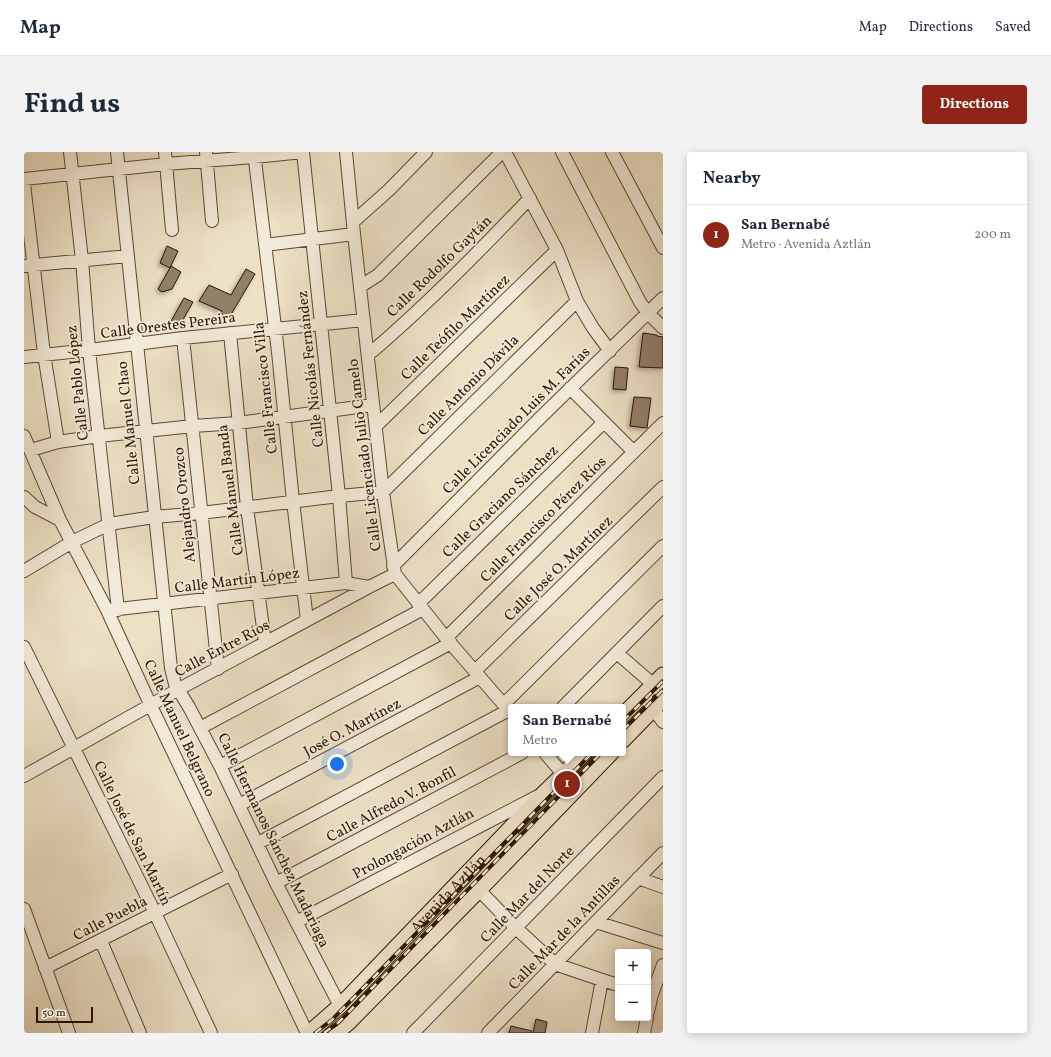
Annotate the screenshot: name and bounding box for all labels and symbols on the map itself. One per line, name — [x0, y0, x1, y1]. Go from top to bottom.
street label: Calle Rodolfo Gaytán — [383, 211, 497, 323]
street label: Calle Teófilo Martínez — [397, 270, 515, 386]
street label: Calle Nicolás Fernández — [293, 289, 330, 448]
street label: Calle Orestes Pereira — [99, 308, 237, 345]
street label: Calle Francisco Villa — [249, 321, 284, 455]
street label: Calle Pablo López — [62, 324, 95, 441]
street label: Calle Antonio Dávila — [414, 331, 524, 441]
street label: Calle Licenciado Luis M. Farías — [438, 342, 596, 500]
street label: Calle Licenciado Julio Camelo — [343, 357, 388, 552]
street label: Calle Manuel Chao — [113, 360, 146, 486]
street label: Calle Manuel Banda — [213, 423, 250, 556]
street label: Calle Graciano Sánchez — [438, 441, 564, 563]
street label: Alejandro Orozco — [169, 446, 202, 564]
street label: Calle Francisco Pérez Ríos — [476, 452, 612, 588]
street label: Calle José O. Martínez — [500, 511, 618, 627]
street label: Calle Martín López — [174, 563, 301, 600]
street label: Calle Entre Ríos — [171, 615, 274, 683]
street label: Calle Manuel Belgrano — [138, 657, 220, 801]
street label: José O. Martínez — [300, 694, 405, 763]
street label: Calle Hermanos Sánchez Madariaga — [211, 730, 334, 952]
your location — [327, 754, 347, 774]
street label: Calle José de San Martín — [87, 758, 176, 910]
street label: Calle Alfredo V. Bonfil — [323, 762, 460, 848]
pin: 1 — [554, 769, 580, 799]
street label: Prolongación Aztlán — [349, 803, 478, 885]
street label: Calle Mar del Norte — [476, 842, 580, 948]
street label: Avenida Aztlán — [406, 851, 492, 938]
street label: Calle Mar de la Antillas — [504, 871, 626, 995]
street label: Calle Puebla — [70, 892, 151, 947]
scale bar — [36, 1005, 93, 1024]

